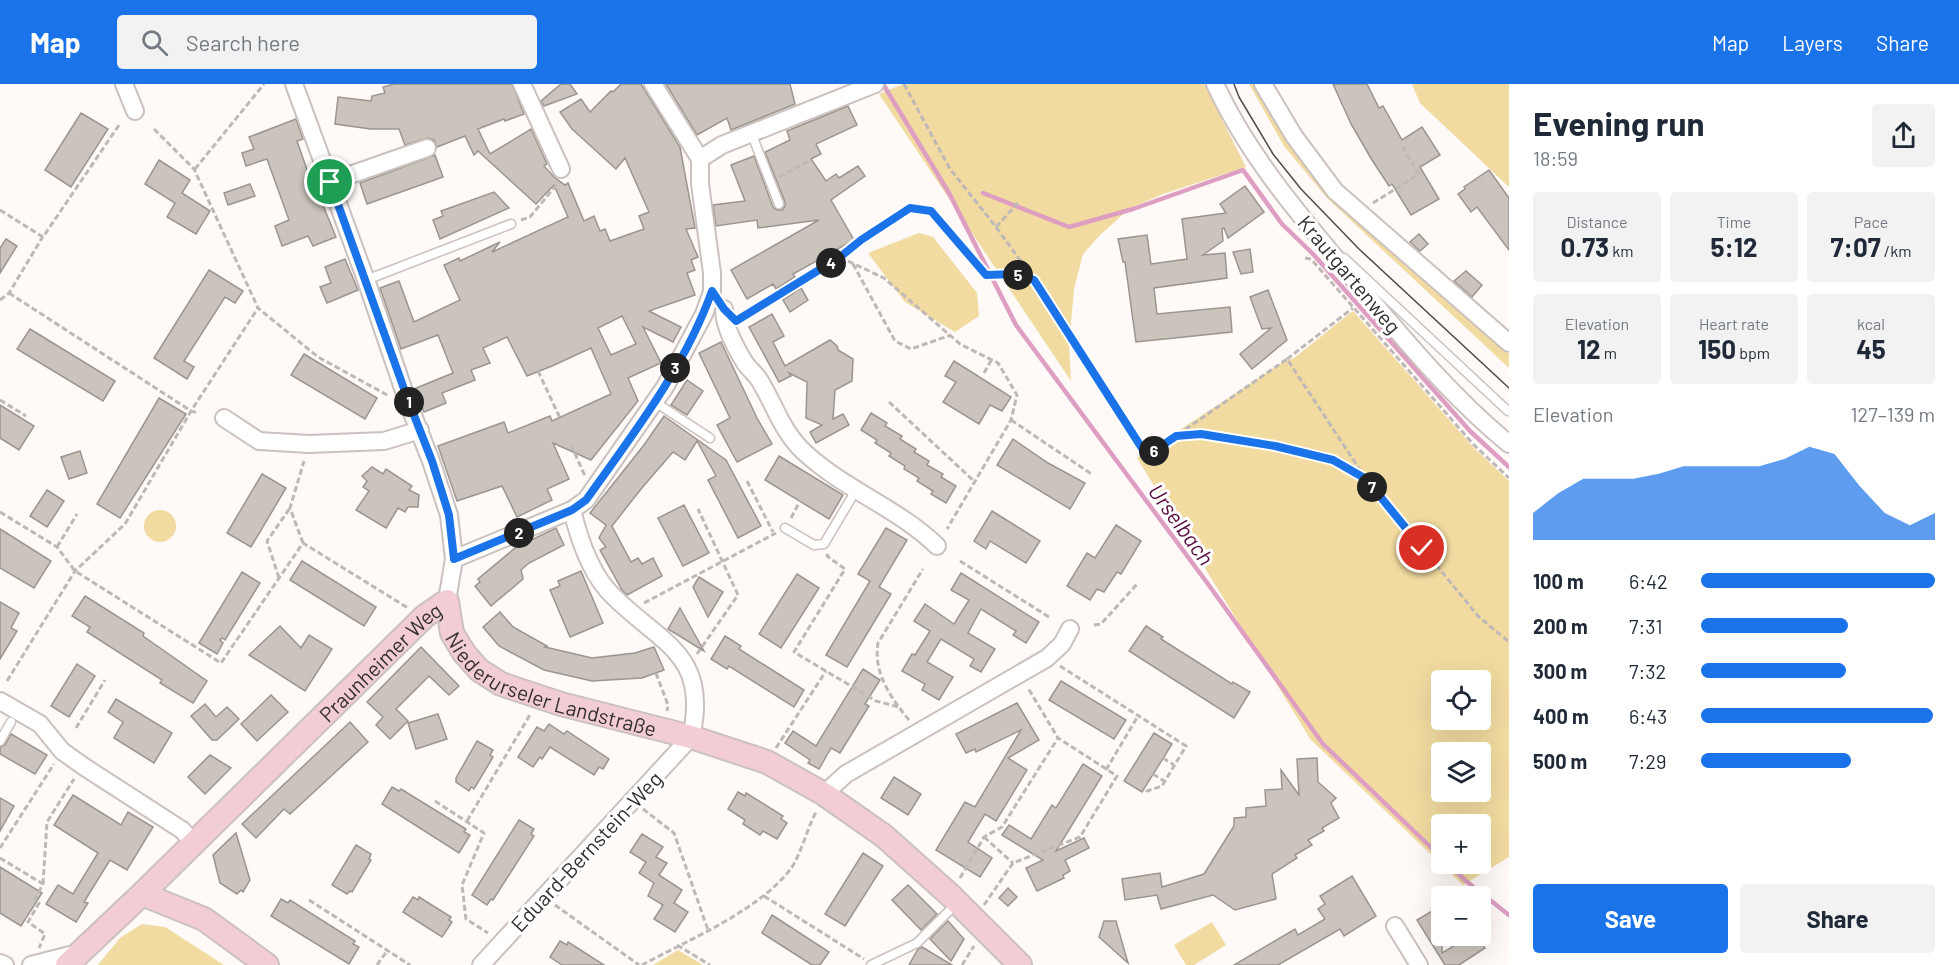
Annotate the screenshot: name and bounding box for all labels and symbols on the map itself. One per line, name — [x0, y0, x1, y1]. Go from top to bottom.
pin — [304, 156, 355, 207]
street label: Krautgartenweg — [1293, 210, 1407, 338]
pin: 4 — [816, 248, 846, 278]
pin: 5 — [1003, 260, 1033, 290]
pin: 3 — [660, 353, 690, 383]
pin: 1 — [394, 387, 424, 417]
pin: 6 — [1139, 436, 1169, 466]
pin: 7 — [1357, 472, 1387, 502]
water label: Urselbach — [1144, 478, 1220, 570]
pin: 2 — [504, 518, 534, 548]
pin — [1396, 522, 1447, 573]
street label: Praunheimer Weg — [313, 596, 446, 726]
street label: Niederurseler Landstraße — [441, 627, 659, 740]
street label: Eduard-Bernstein-Weg — [505, 766, 667, 936]

